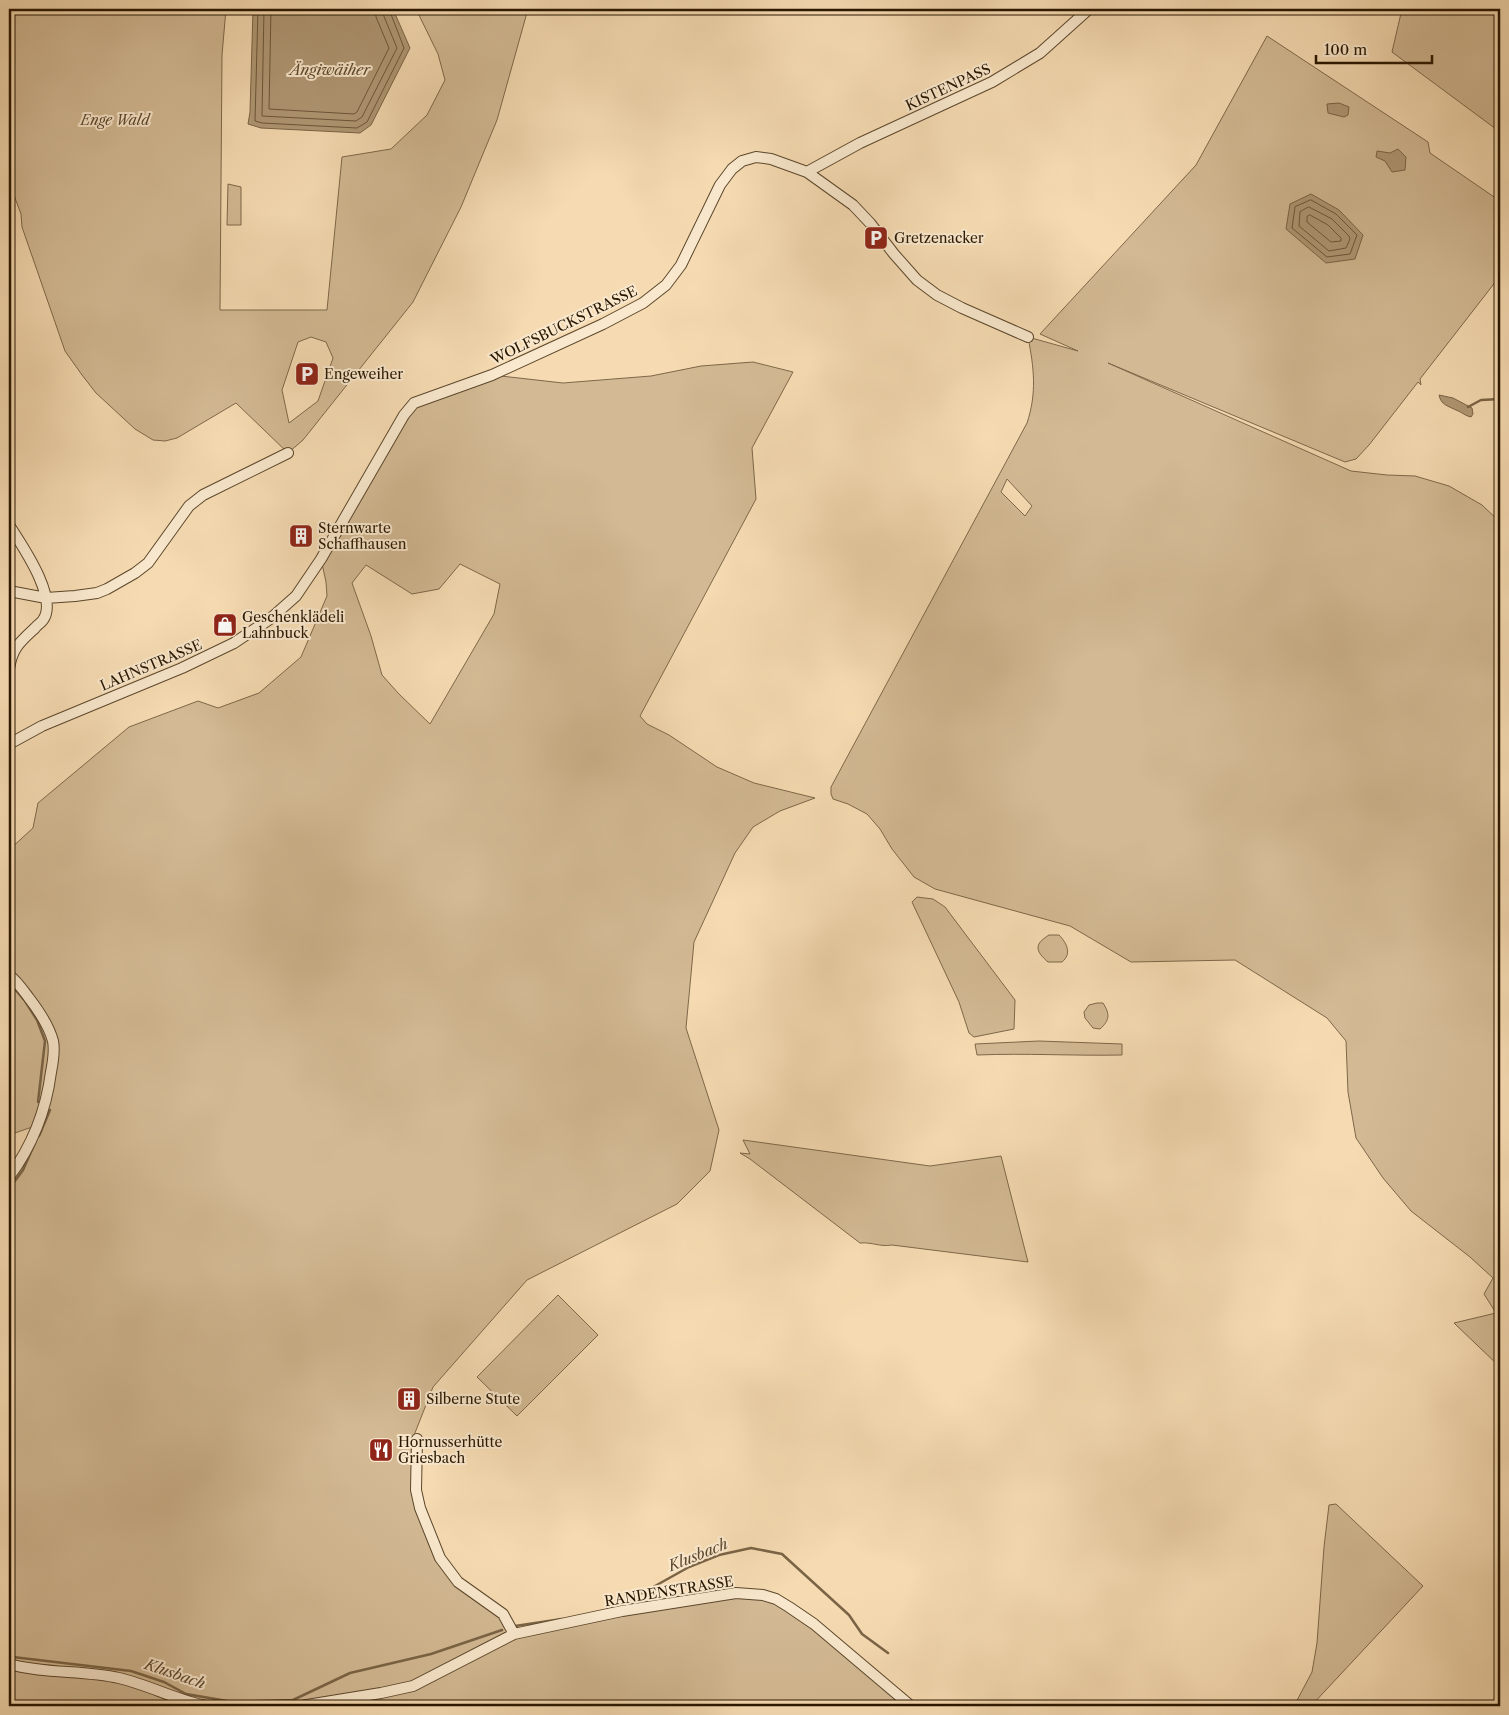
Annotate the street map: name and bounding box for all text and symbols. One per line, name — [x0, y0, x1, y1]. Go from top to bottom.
scale bar — [1316, 32, 1433, 64]
text: 100 m — [1324, 40, 1367, 59]
street label: KISTENPASS — [903, 59, 993, 115]
water label: Ängiwäiher — [288, 60, 371, 79]
park label: Enge Wald — [80, 111, 151, 129]
parking icon: Gretzenacker — [863, 225, 889, 251]
place label: Gretzenacker — [894, 229, 984, 247]
street label: WOLFSBUCKSTRASSE — [487, 282, 640, 369]
parking icon: Engeweiher — [294, 361, 320, 387]
place label: Engeweiher — [324, 365, 403, 383]
place label: Sternwarte Schaffhausen — [318, 519, 407, 553]
building icon: Sternwarte Schaffhausen — [288, 523, 314, 549]
place label: Geschenklädeli Lahnbuck — [242, 608, 344, 642]
shop icon: Geschenklädeli Lahnbuck — [212, 612, 238, 638]
street label: LAHNSTRASSE — [97, 635, 205, 695]
building icon: Silberne Stute — [396, 1386, 422, 1412]
place label: Silberne Stute — [426, 1390, 520, 1408]
place label: Hornusserhütte Griesbach — [398, 1433, 503, 1467]
restaurant icon: Hornusserhütte Griesbach — [368, 1437, 394, 1463]
water label: Klusbach — [664, 1534, 730, 1575]
street label: RANDENSTRASSE — [603, 1572, 735, 1610]
water label: Klusbach — [141, 1654, 208, 1693]

